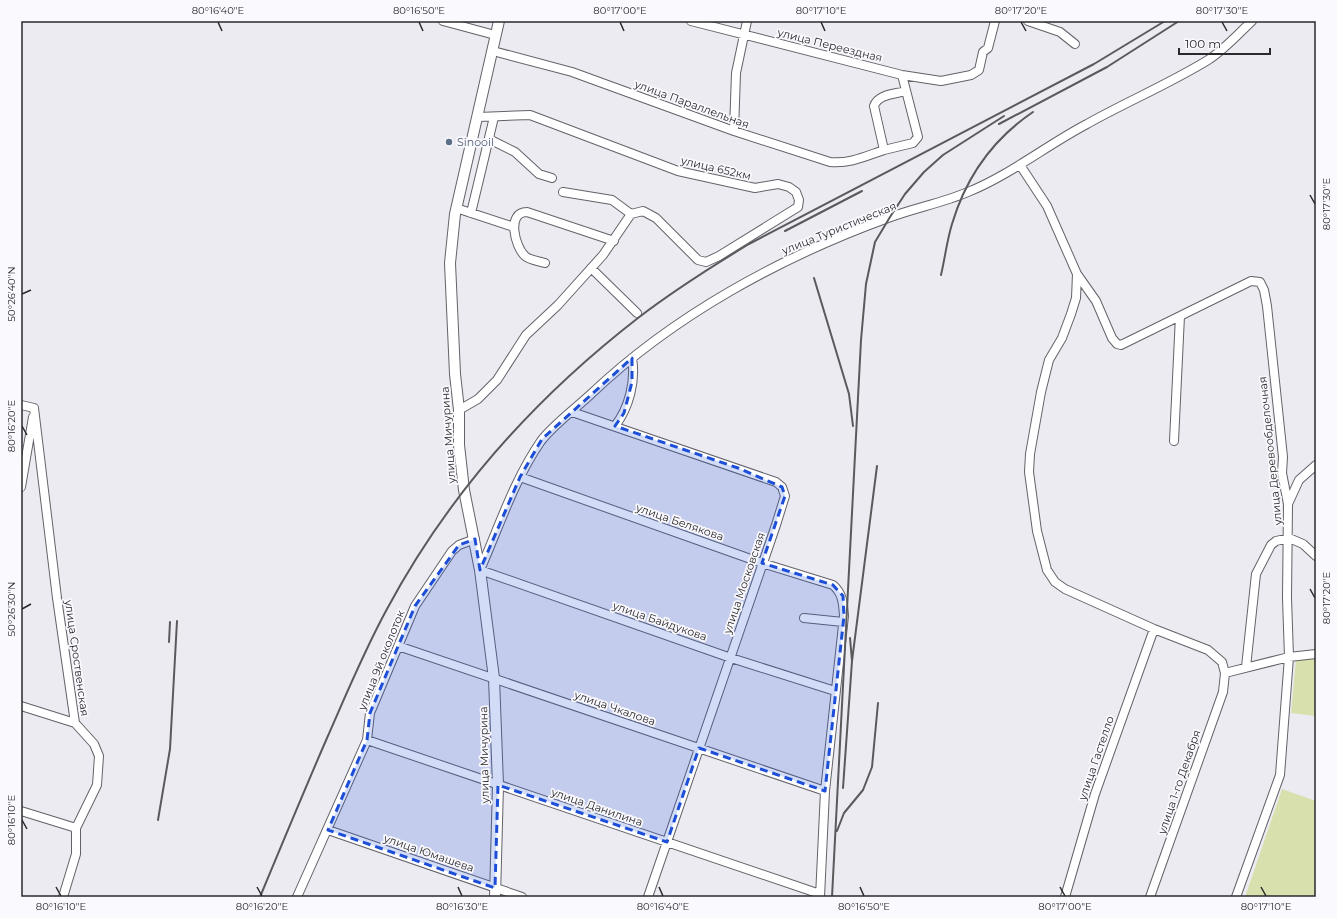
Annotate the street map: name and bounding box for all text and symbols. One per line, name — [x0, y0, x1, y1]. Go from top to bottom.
text: 80°16'40"E — [192, 4, 245, 17]
text: 80°16'50"E — [393, 4, 445, 17]
text: 80°17'00"E — [593, 4, 647, 17]
text: 80°17'10"E — [796, 4, 847, 17]
text: 80°17'20"E — [995, 4, 1048, 17]
text: 80°17'30"E — [1196, 4, 1249, 17]
street label: улица Переездная — [775, 25, 884, 65]
scale bar — [1179, 30, 1270, 56]
text: 100 m — [1185, 36, 1221, 51]
street label: улица Параллельная — [632, 76, 751, 131]
place label: Sinooil — [457, 135, 494, 149]
marker: Sinooil — [444, 137, 454, 147]
street label: улица 652км — [679, 153, 752, 183]
text: 80°17'30"E — [1320, 177, 1333, 230]
street label: улица Туристическая — [779, 199, 898, 258]
text: 50°26'40"N — [5, 266, 18, 322]
street label: улица Деревообделочная — [1255, 376, 1285, 527]
street label: улица Мичурина — [438, 386, 458, 485]
text: 80°16'20"E — [5, 400, 18, 452]
street label: улица Белякова — [633, 500, 726, 544]
street label: улица Московская — [720, 530, 768, 637]
text: 80°17'20"E — [1320, 571, 1333, 624]
text: 50°26'30"N — [5, 582, 18, 636]
street label: улица Сроственская — [62, 598, 92, 717]
street label: улица Байдукова — [610, 598, 709, 644]
street label: улица 9й околоток — [354, 607, 408, 713]
street label: улица Чкалова — [572, 687, 657, 728]
street label: улица Мичурина — [476, 706, 492, 805]
street label: улица Гастелло — [1075, 714, 1117, 803]
street label: улица 1-го Декабря — [1154, 728, 1203, 837]
street label: улица Данилина — [549, 784, 645, 829]
text: 80°16'10"E — [5, 794, 18, 845]
street label: улица Юмашева — [381, 831, 476, 875]
text: 80°16'10"E — [36, 900, 87, 913]
text: 80°16'20"E — [236, 900, 288, 913]
text: 80°16'30"E — [436, 900, 488, 913]
text: 80°16'40"E — [637, 900, 690, 913]
text: 80°16'50"E — [838, 900, 890, 913]
text: 80°17'00"E — [1038, 900, 1092, 913]
text: 80°17'10"E — [1241, 900, 1292, 913]

